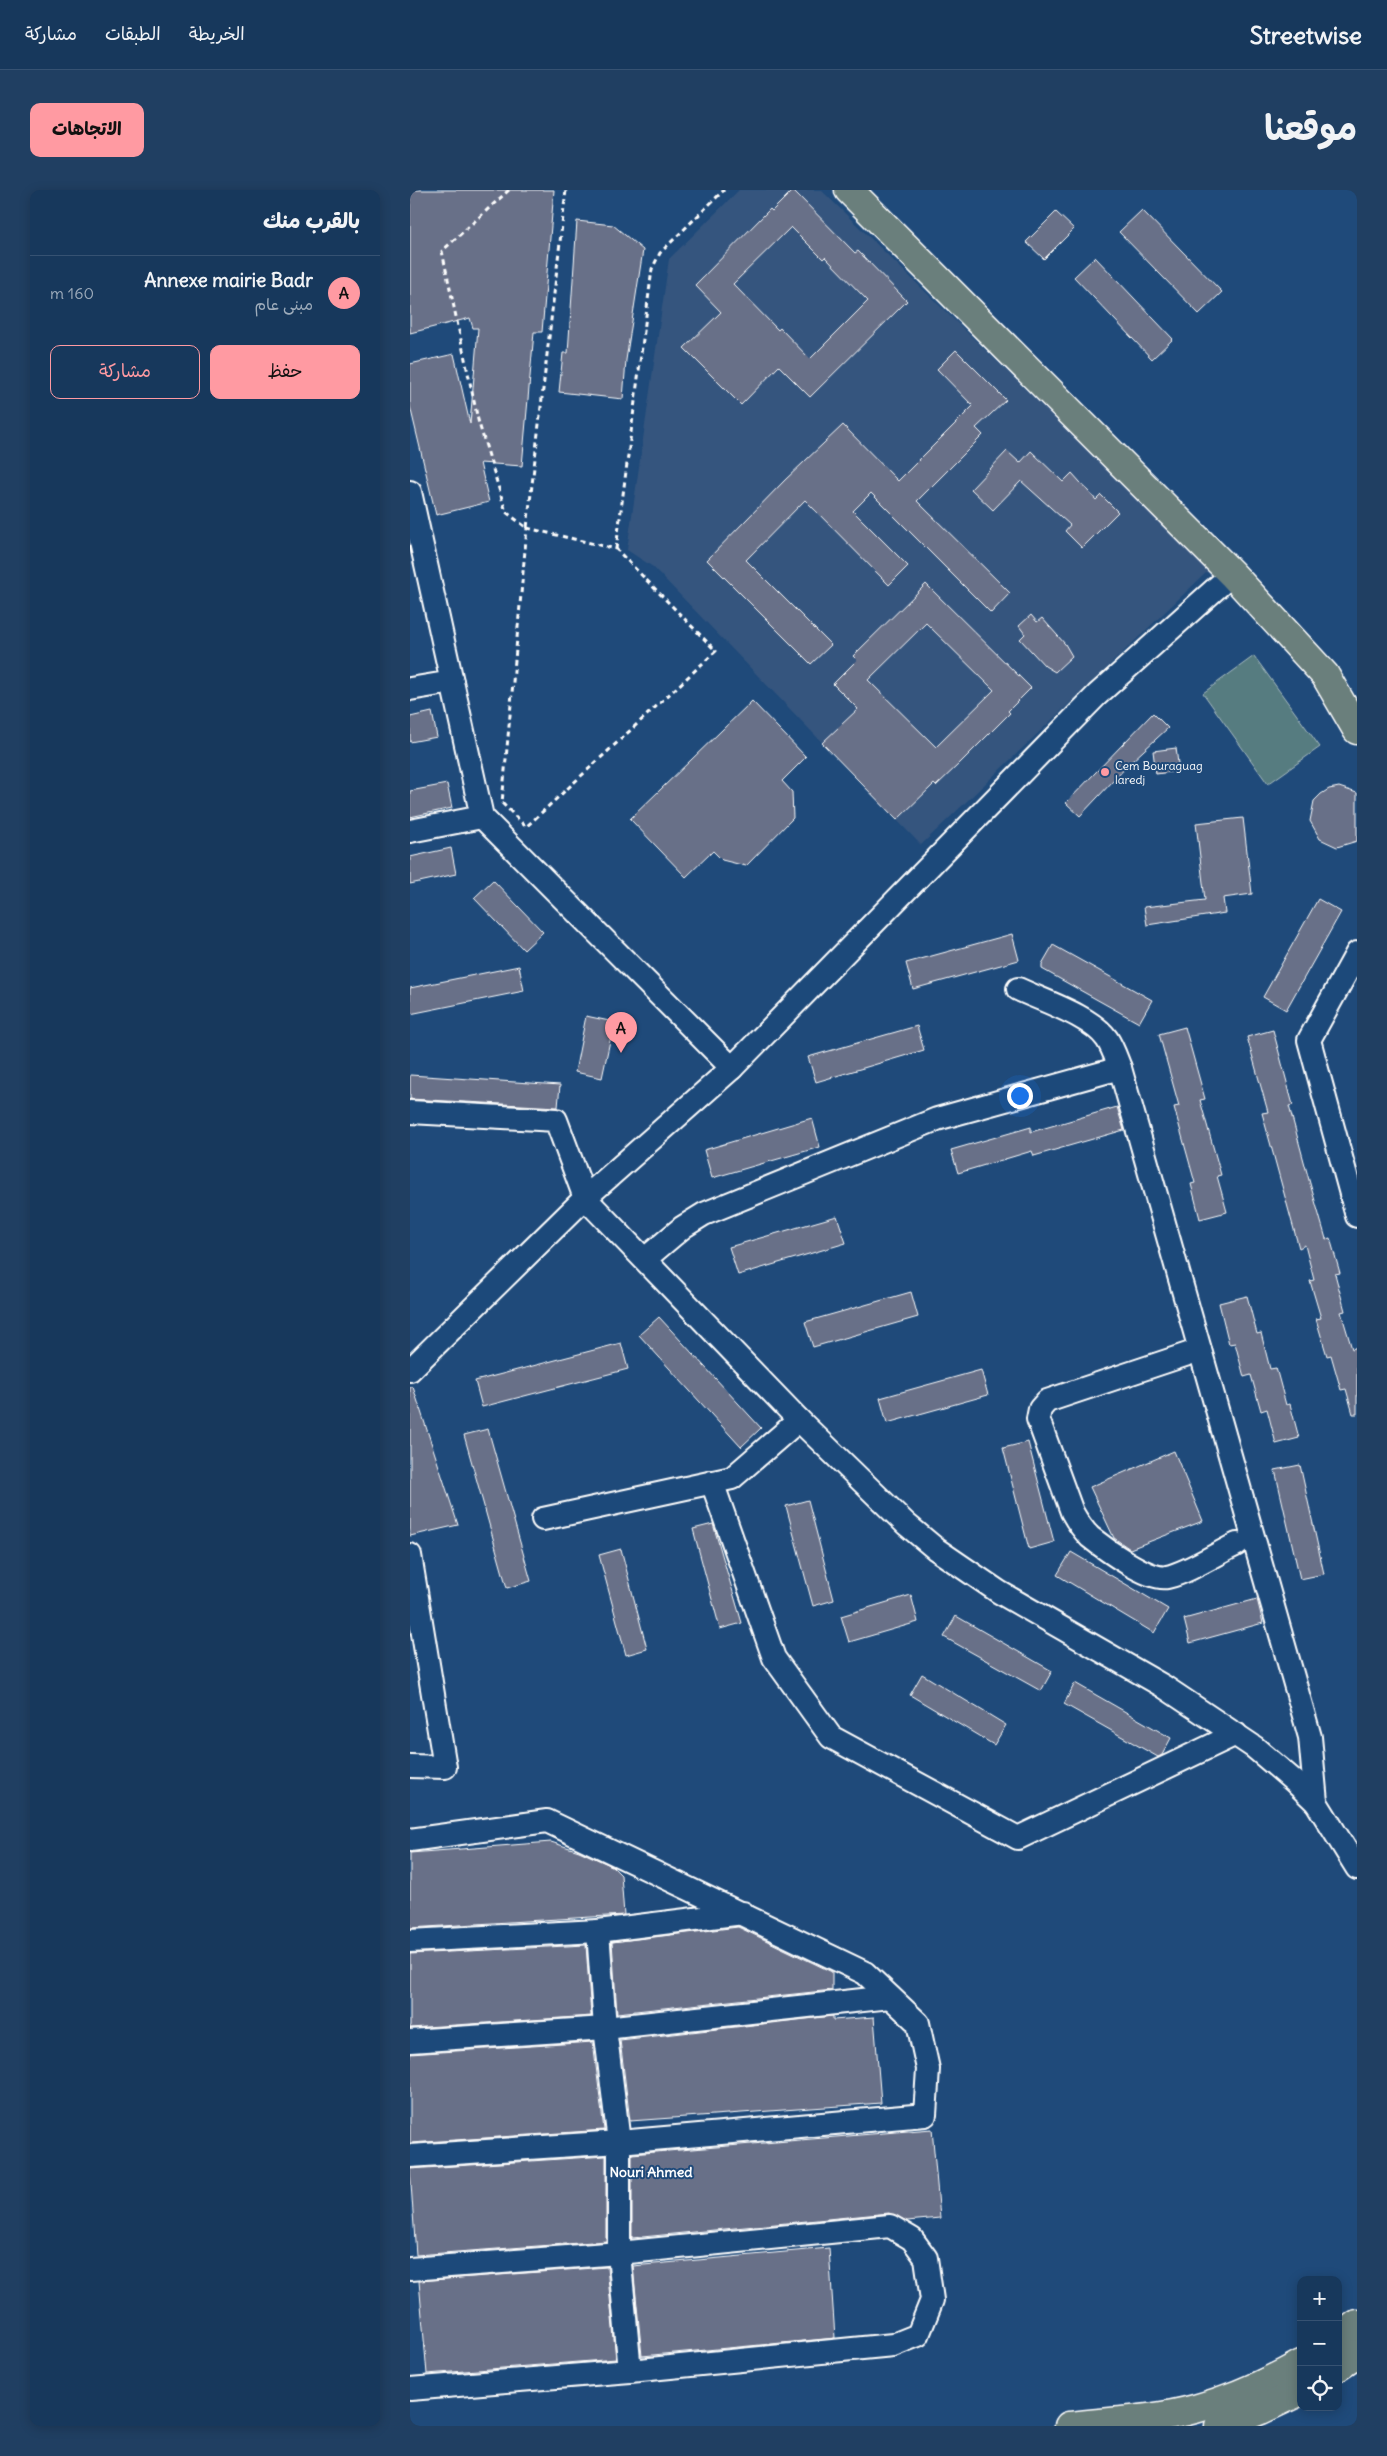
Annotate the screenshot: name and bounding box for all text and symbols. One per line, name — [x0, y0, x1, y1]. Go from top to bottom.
text: Streetwise — [1250, 20, 1362, 50]
text: مشاركة — [25, 22, 77, 45]
text: الطبقات — [105, 22, 161, 45]
text: الخريطة — [189, 22, 245, 45]
button: الاتجاهات — [30, 103, 144, 157]
text: موقعنا — [1264, 105, 1357, 149]
text: بالقرب منك — [263, 207, 360, 234]
text: Annexe mairie Badr — [144, 268, 313, 292]
text: 160 m — [50, 283, 94, 303]
text: A — [339, 283, 349, 303]
text: مبنى عام — [254, 294, 313, 314]
button: مشاركة — [50, 345, 200, 399]
button: حفظ — [210, 345, 360, 399]
place label: Cem Bouraguag laredj — [1115, 758, 1203, 787]
marker: Cem Bouraguag laredj — [1099, 766, 1111, 778]
pin: A — [605, 1012, 637, 1053]
your location — [1007, 1083, 1033, 1109]
district label: Nouri Ahmed — [610, 2163, 693, 2181]
map controls — [1297, 2276, 1342, 2411]
button: + — [1297, 2276, 1342, 2321]
button: − — [1297, 2321, 1342, 2366]
button: locate — [1297, 2366, 1342, 2411]

